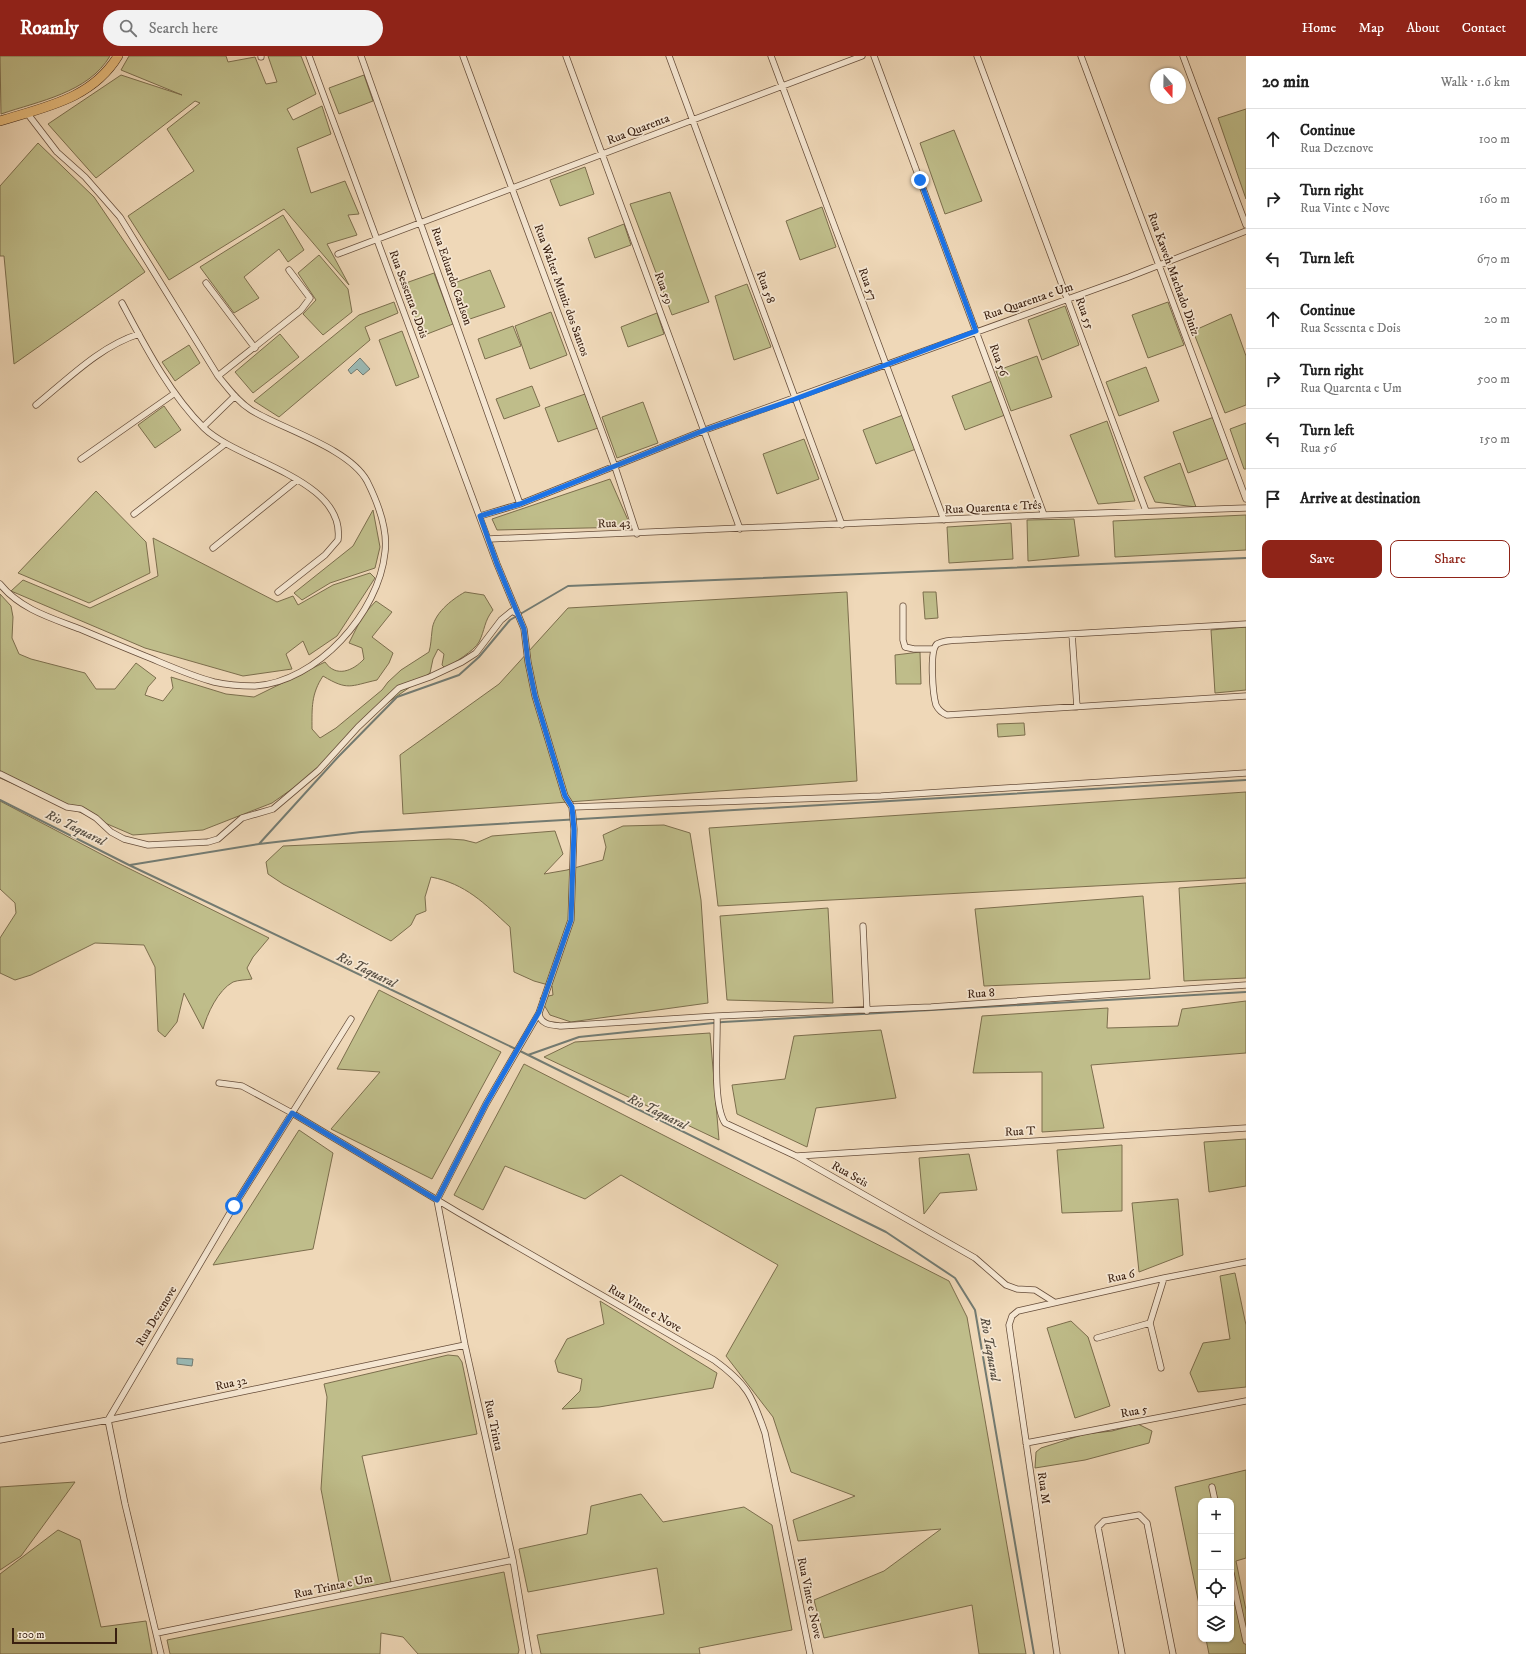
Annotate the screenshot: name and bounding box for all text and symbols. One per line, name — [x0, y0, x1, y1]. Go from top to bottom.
search box — [103, 10, 383, 46]
text: Roamly — [20, 17, 79, 40]
icon: search — [117, 17, 139, 39]
text: Search here — [149, 19, 218, 38]
text: Home — [1302, 19, 1336, 37]
text: Map — [1358, 19, 1384, 37]
text: About — [1406, 19, 1440, 37]
text: Contact — [1462, 19, 1506, 37]
north arrow — [1150, 68, 1186, 104]
text: 20 min — [1262, 71, 1309, 93]
text: Walk · 1.6 km — [1441, 74, 1510, 90]
street label: Rua Quarenta — [605, 110, 672, 148]
text: Continue — [1300, 121, 1355, 140]
icon: ahead — [1262, 128, 1284, 150]
text: 100 m — [1479, 131, 1510, 147]
text: Rua Dezenove — [1300, 140, 1373, 156]
route end — [911, 171, 929, 189]
text: Turn right — [1300, 181, 1363, 200]
icon: right — [1262, 188, 1284, 210]
text: 160 m — [1479, 191, 1510, 207]
text: Rua Vinte e Nove — [1300, 200, 1390, 216]
street label: Rua Kaweh Machado Diniz — [1144, 210, 1203, 338]
street label: Rua Walter Muniz dos Santos — [531, 222, 592, 358]
street label: Rua Eduardo Carlson — [428, 225, 476, 328]
street label: Rua Sessenta e Dois — [386, 248, 431, 340]
icon: left — [1262, 248, 1284, 270]
text: Turn left — [1300, 249, 1354, 268]
text: 670 m — [1477, 251, 1510, 267]
street label: Rua 57 — [855, 266, 880, 303]
street label: Rua 58 — [753, 269, 778, 305]
street label: Rua 59 — [651, 270, 676, 306]
street label: Rua Quarenta e Um — [981, 279, 1075, 324]
street label: Rua 55 — [1072, 295, 1097, 331]
text: Continue — [1300, 301, 1355, 320]
icon: ahead — [1262, 308, 1284, 330]
text: 20 m — [1484, 311, 1510, 327]
text: Rua Sessenta e Dois — [1300, 320, 1401, 336]
street label: Rua 56 — [986, 342, 1012, 379]
text: Turn right — [1300, 361, 1363, 380]
icon: right — [1262, 368, 1284, 390]
text: 500 m — [1477, 371, 1510, 387]
text: Rua Quarenta e Um — [1300, 380, 1402, 396]
text: Turn left — [1300, 421, 1354, 440]
icon: left — [1262, 428, 1284, 450]
text: 150 m — [1479, 431, 1510, 447]
text: Rua 56 — [1300, 440, 1336, 456]
icon: arrive — [1262, 488, 1284, 510]
text: Arrive at destination — [1300, 489, 1420, 508]
street label: Rua Quarenta e Três — [944, 497, 1042, 518]
street label: Rua 43 — [597, 515, 631, 532]
button: Save — [1262, 540, 1382, 578]
button: Share — [1390, 540, 1510, 578]
water label: Rio Taquaral — [42, 806, 110, 850]
water label: Rio Taquaral — [333, 948, 401, 992]
street label: Rua 8 — [967, 985, 995, 1002]
water label: Rio Taquaral — [624, 1090, 692, 1134]
street label: Rua T — [1004, 1123, 1036, 1140]
street label: Rua Seis — [829, 1158, 871, 1191]
route start — [225, 1197, 243, 1215]
street label: Rua 6 — [1106, 1266, 1137, 1287]
street label: Rua Vinte e Nove — [605, 1281, 684, 1336]
street label: Rua Dezenove — [133, 1283, 180, 1349]
water label: Rio Taquaral — [976, 1315, 1004, 1384]
street label: Rua 32 — [214, 1373, 248, 1394]
street label: Rua Trinta — [481, 1398, 506, 1453]
street label: Rua 5 — [1119, 1402, 1149, 1421]
street label: Rua M — [1034, 1471, 1053, 1505]
map controls — [1198, 1498, 1234, 1642]
button: + — [1198, 1498, 1234, 1534]
button: − — [1198, 1534, 1234, 1570]
street label: Rua Vinte e Nove — [794, 1556, 825, 1640]
button: locate — [1198, 1570, 1234, 1606]
street label: Rua Trinta e Um — [292, 1571, 374, 1602]
button: layers — [1198, 1606, 1234, 1642]
scale bar — [12, 1626, 117, 1645]
text: 100 m — [18, 1628, 44, 1642]

